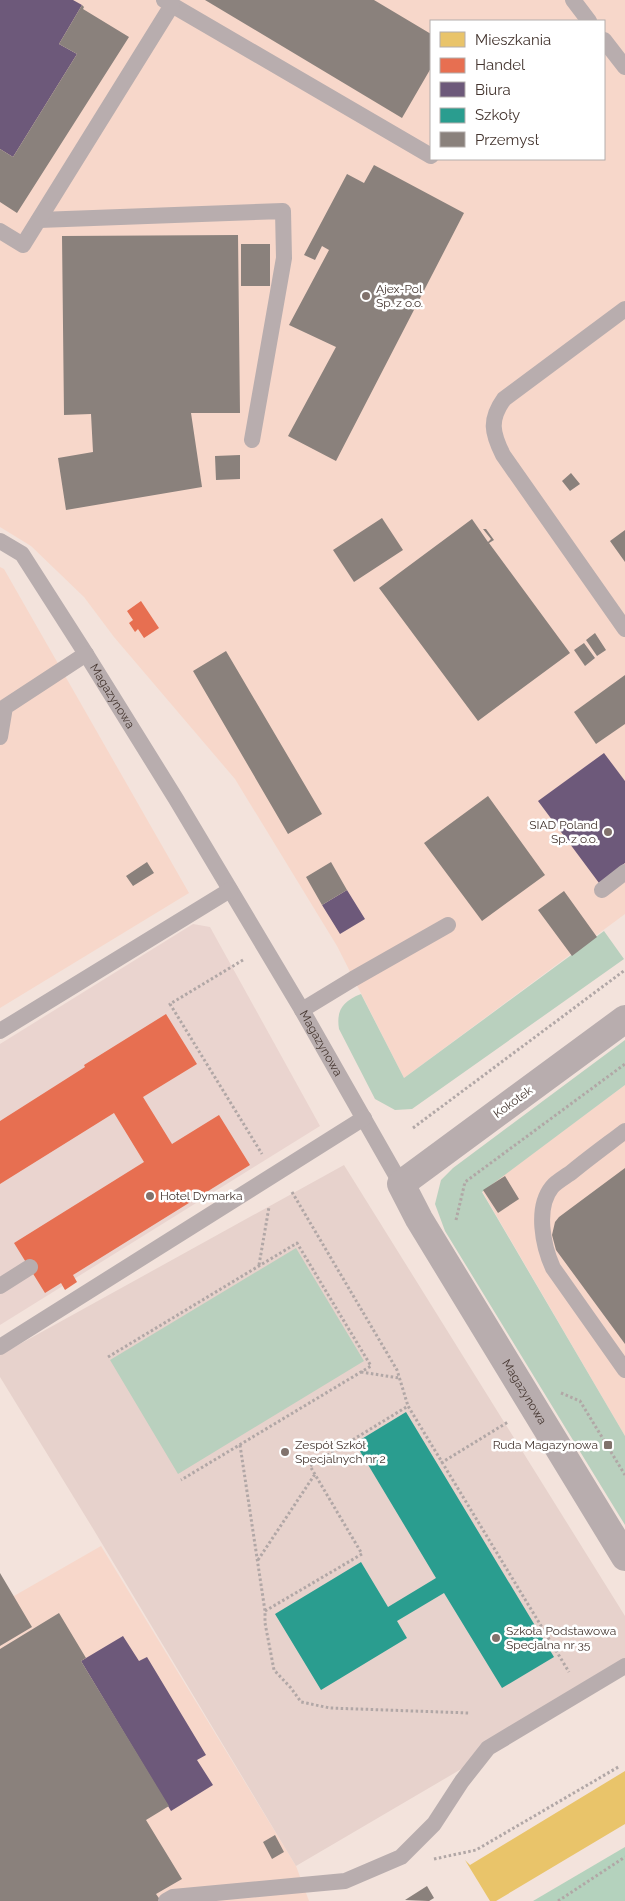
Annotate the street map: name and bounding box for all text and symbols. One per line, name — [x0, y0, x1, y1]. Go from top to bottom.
legend — [430, 20, 605, 160]
text: Mieszkania — [475, 31, 551, 49]
text: Handel — [475, 56, 526, 74]
text: Biura — [475, 81, 511, 99]
text: Szkoły — [475, 106, 520, 124]
text: Przemysł — [475, 131, 539, 149]
place label: Ajex-Pol Sp. z o.o. — [376, 282, 423, 310]
marker: Ajex-Pol Sp. z o.o. — [360, 290, 372, 302]
street label: Magazynowa — [87, 661, 138, 731]
place label: SIAD Poland Sp. z o.o. — [529, 818, 598, 846]
marker: SIAD Poland Sp. z o.o. — [602, 826, 614, 838]
street label: Magazynowa — [297, 1008, 345, 1079]
street label: Kokotek — [491, 1083, 536, 1121]
place label: Hotel Dymarka — [160, 1189, 242, 1203]
marker: Hotel Dymarka — [144, 1190, 156, 1202]
street label: Magazynowa — [499, 1357, 549, 1427]
place label: Zespół Szkół Specjalnych nr 2 — [295, 1438, 386, 1466]
place label: Ruda Magazynowa — [493, 1438, 598, 1452]
marker: Ruda Magazynowa — [602, 1439, 614, 1451]
marker: Zespół Szkół Specjalnych nr 2 — [279, 1446, 291, 1458]
place label: Szkoła Podstawowa Specjalna nr 35 — [506, 1624, 616, 1652]
marker: Szkoła Podstawowa Specjalna nr 35 — [490, 1632, 502, 1644]

